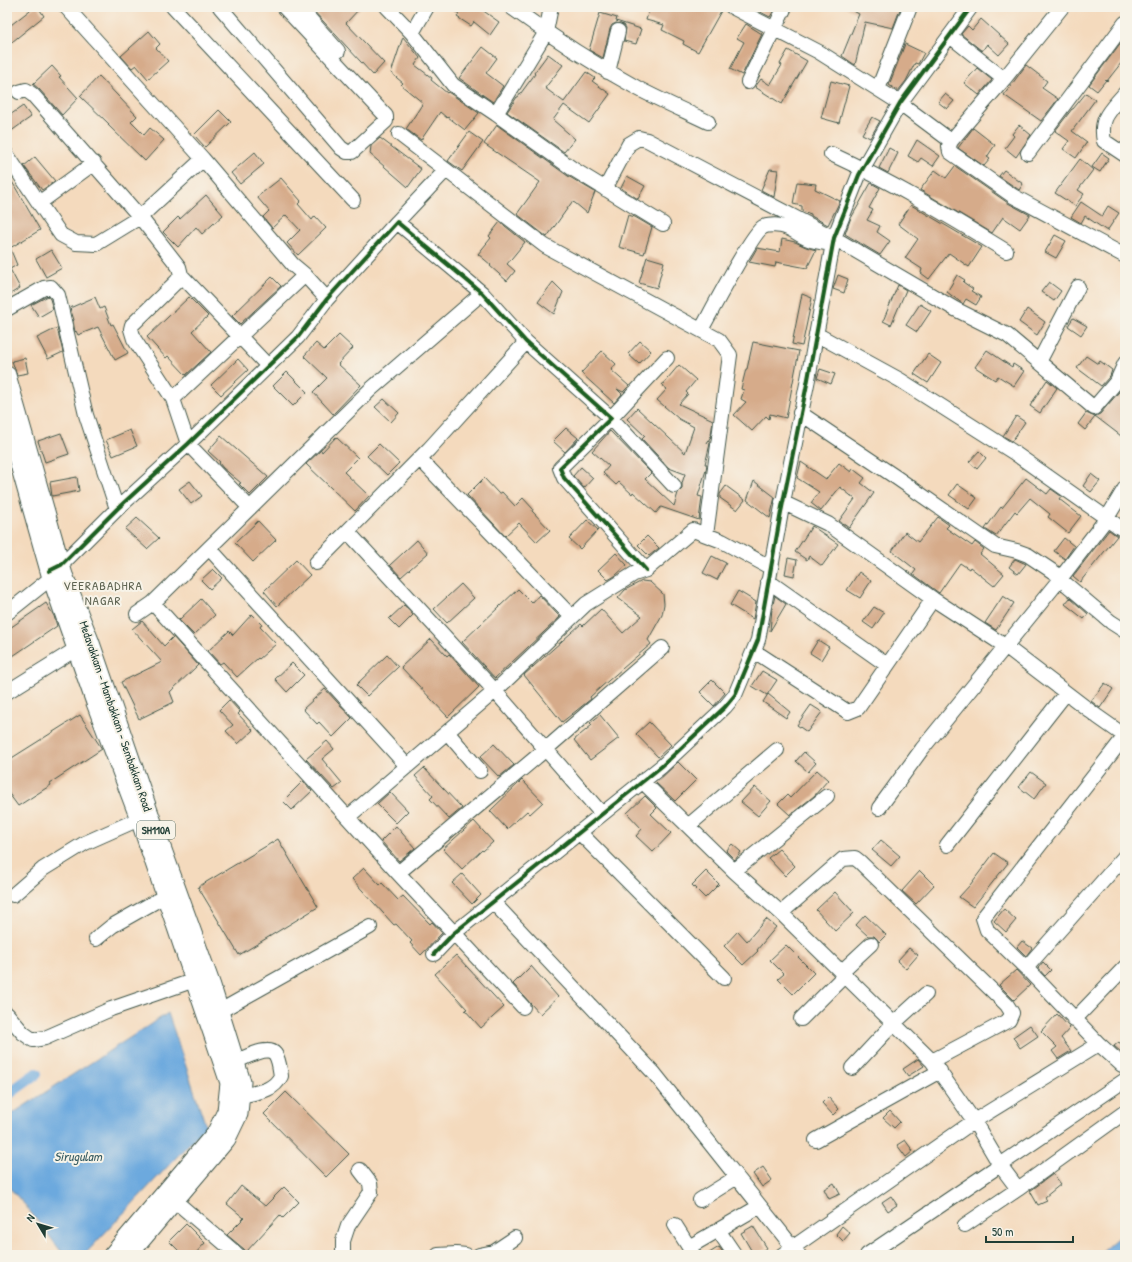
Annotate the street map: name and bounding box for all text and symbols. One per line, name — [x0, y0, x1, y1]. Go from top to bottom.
district label: VEERABADHRA NAGAR — [63, 576, 143, 609]
street label: Medavakkam - Mambakkam - Sembakkam Road — [75, 619, 157, 814]
road number: SH110A — [137, 821, 175, 839]
water label: Sirugulam — [54, 1147, 103, 1166]
north arrow — [18, 1204, 58, 1244]
text: N — [23, 1211, 38, 1224]
scale bar — [986, 1218, 1073, 1244]
text: 50 m — [992, 1223, 1013, 1240]

